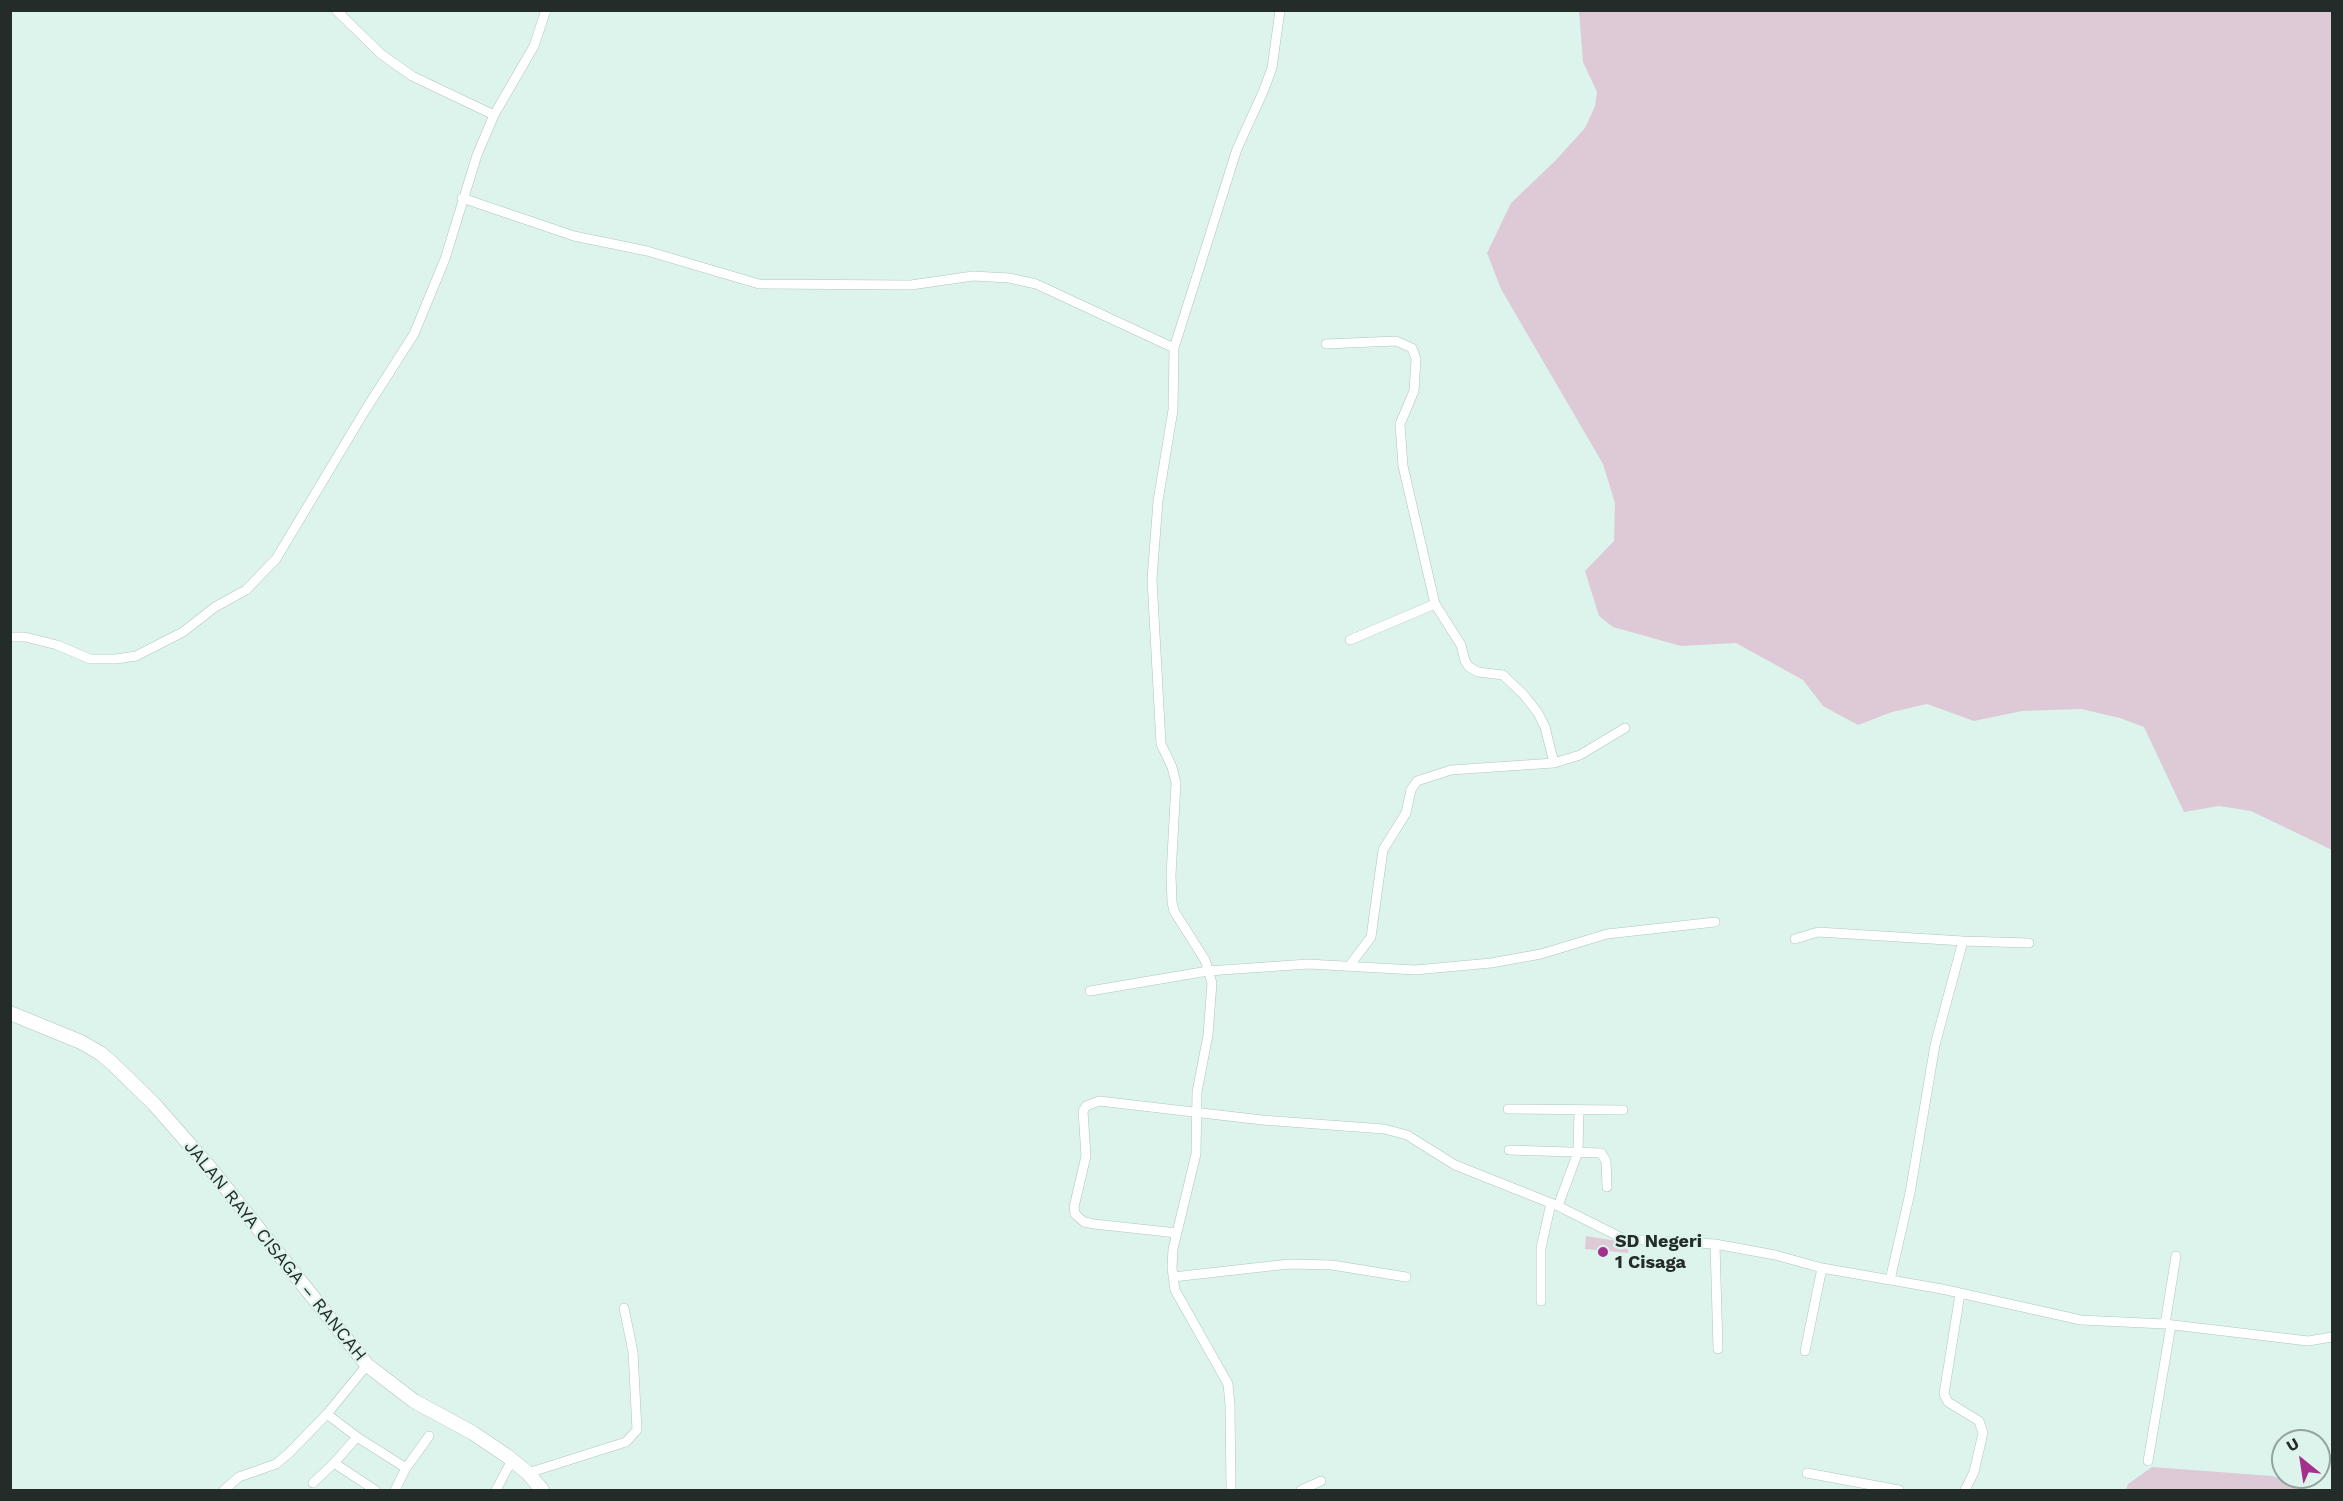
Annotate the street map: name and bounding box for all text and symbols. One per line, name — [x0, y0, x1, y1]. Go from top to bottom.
street label: JALAN RAYA CISAGA – RANCAH — [179, 1136, 371, 1366]
place label: SD Negeri 1 Cisaga — [1615, 1231, 1702, 1274]
marker: SD Negeri 1 Cisaga — [1596, 1245, 1610, 1259]
north arrow — [2271, 1429, 2331, 1489]
text: U — [2283, 1434, 2302, 1456]

